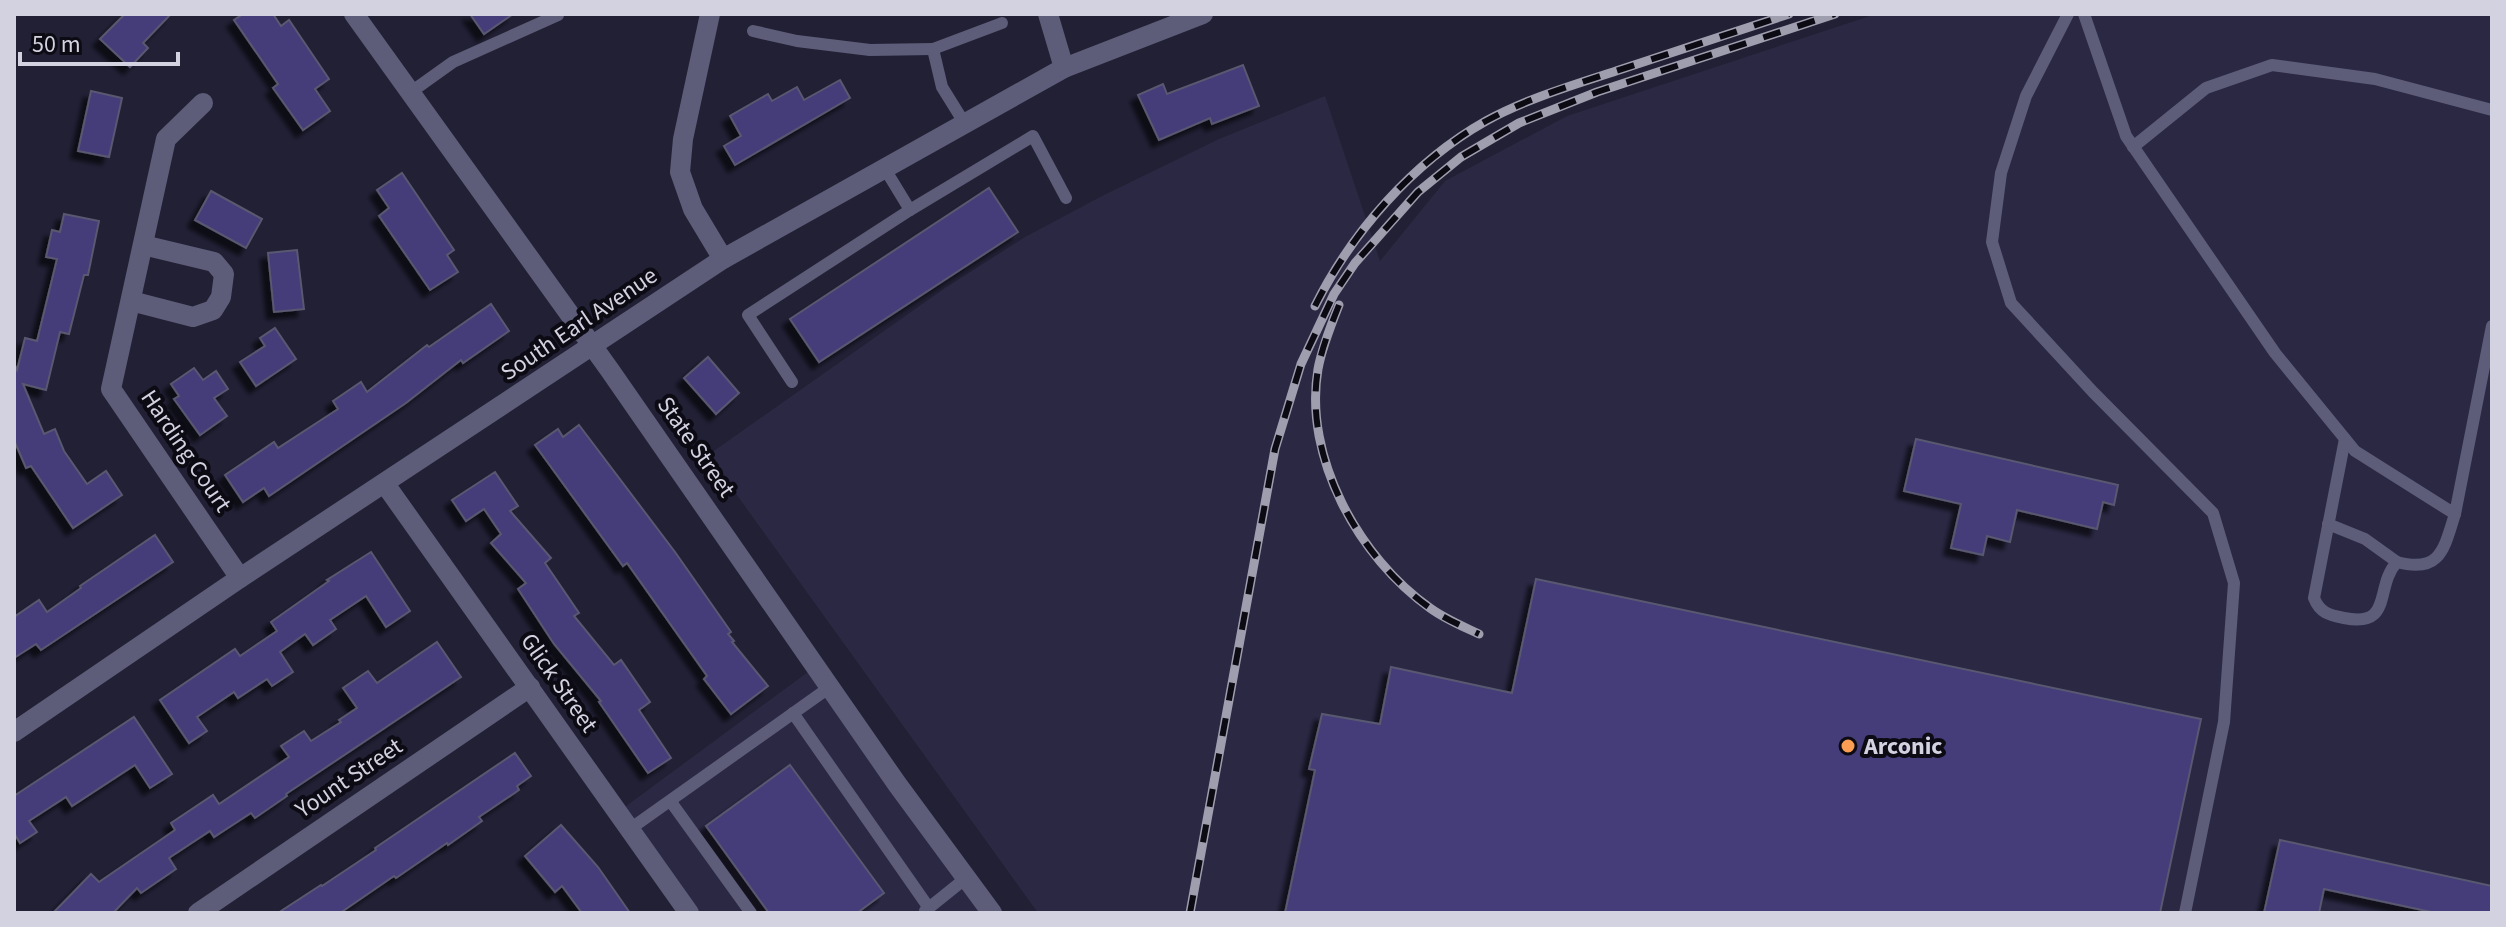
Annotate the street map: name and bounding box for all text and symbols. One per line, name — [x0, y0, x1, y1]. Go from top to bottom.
scale bar — [20, 16, 178, 66]
text: 50 m — [32, 27, 81, 62]
street label: South Earl Avenue — [493, 258, 665, 390]
street label: Harding Court — [132, 383, 240, 519]
street label: State Street — [648, 389, 744, 505]
street label: Glick Street — [512, 626, 606, 740]
street label: Yount Street — [288, 729, 410, 827]
place label: Arconic — [1863, 729, 1943, 764]
marker: Arconic — [1839, 737, 1857, 755]

